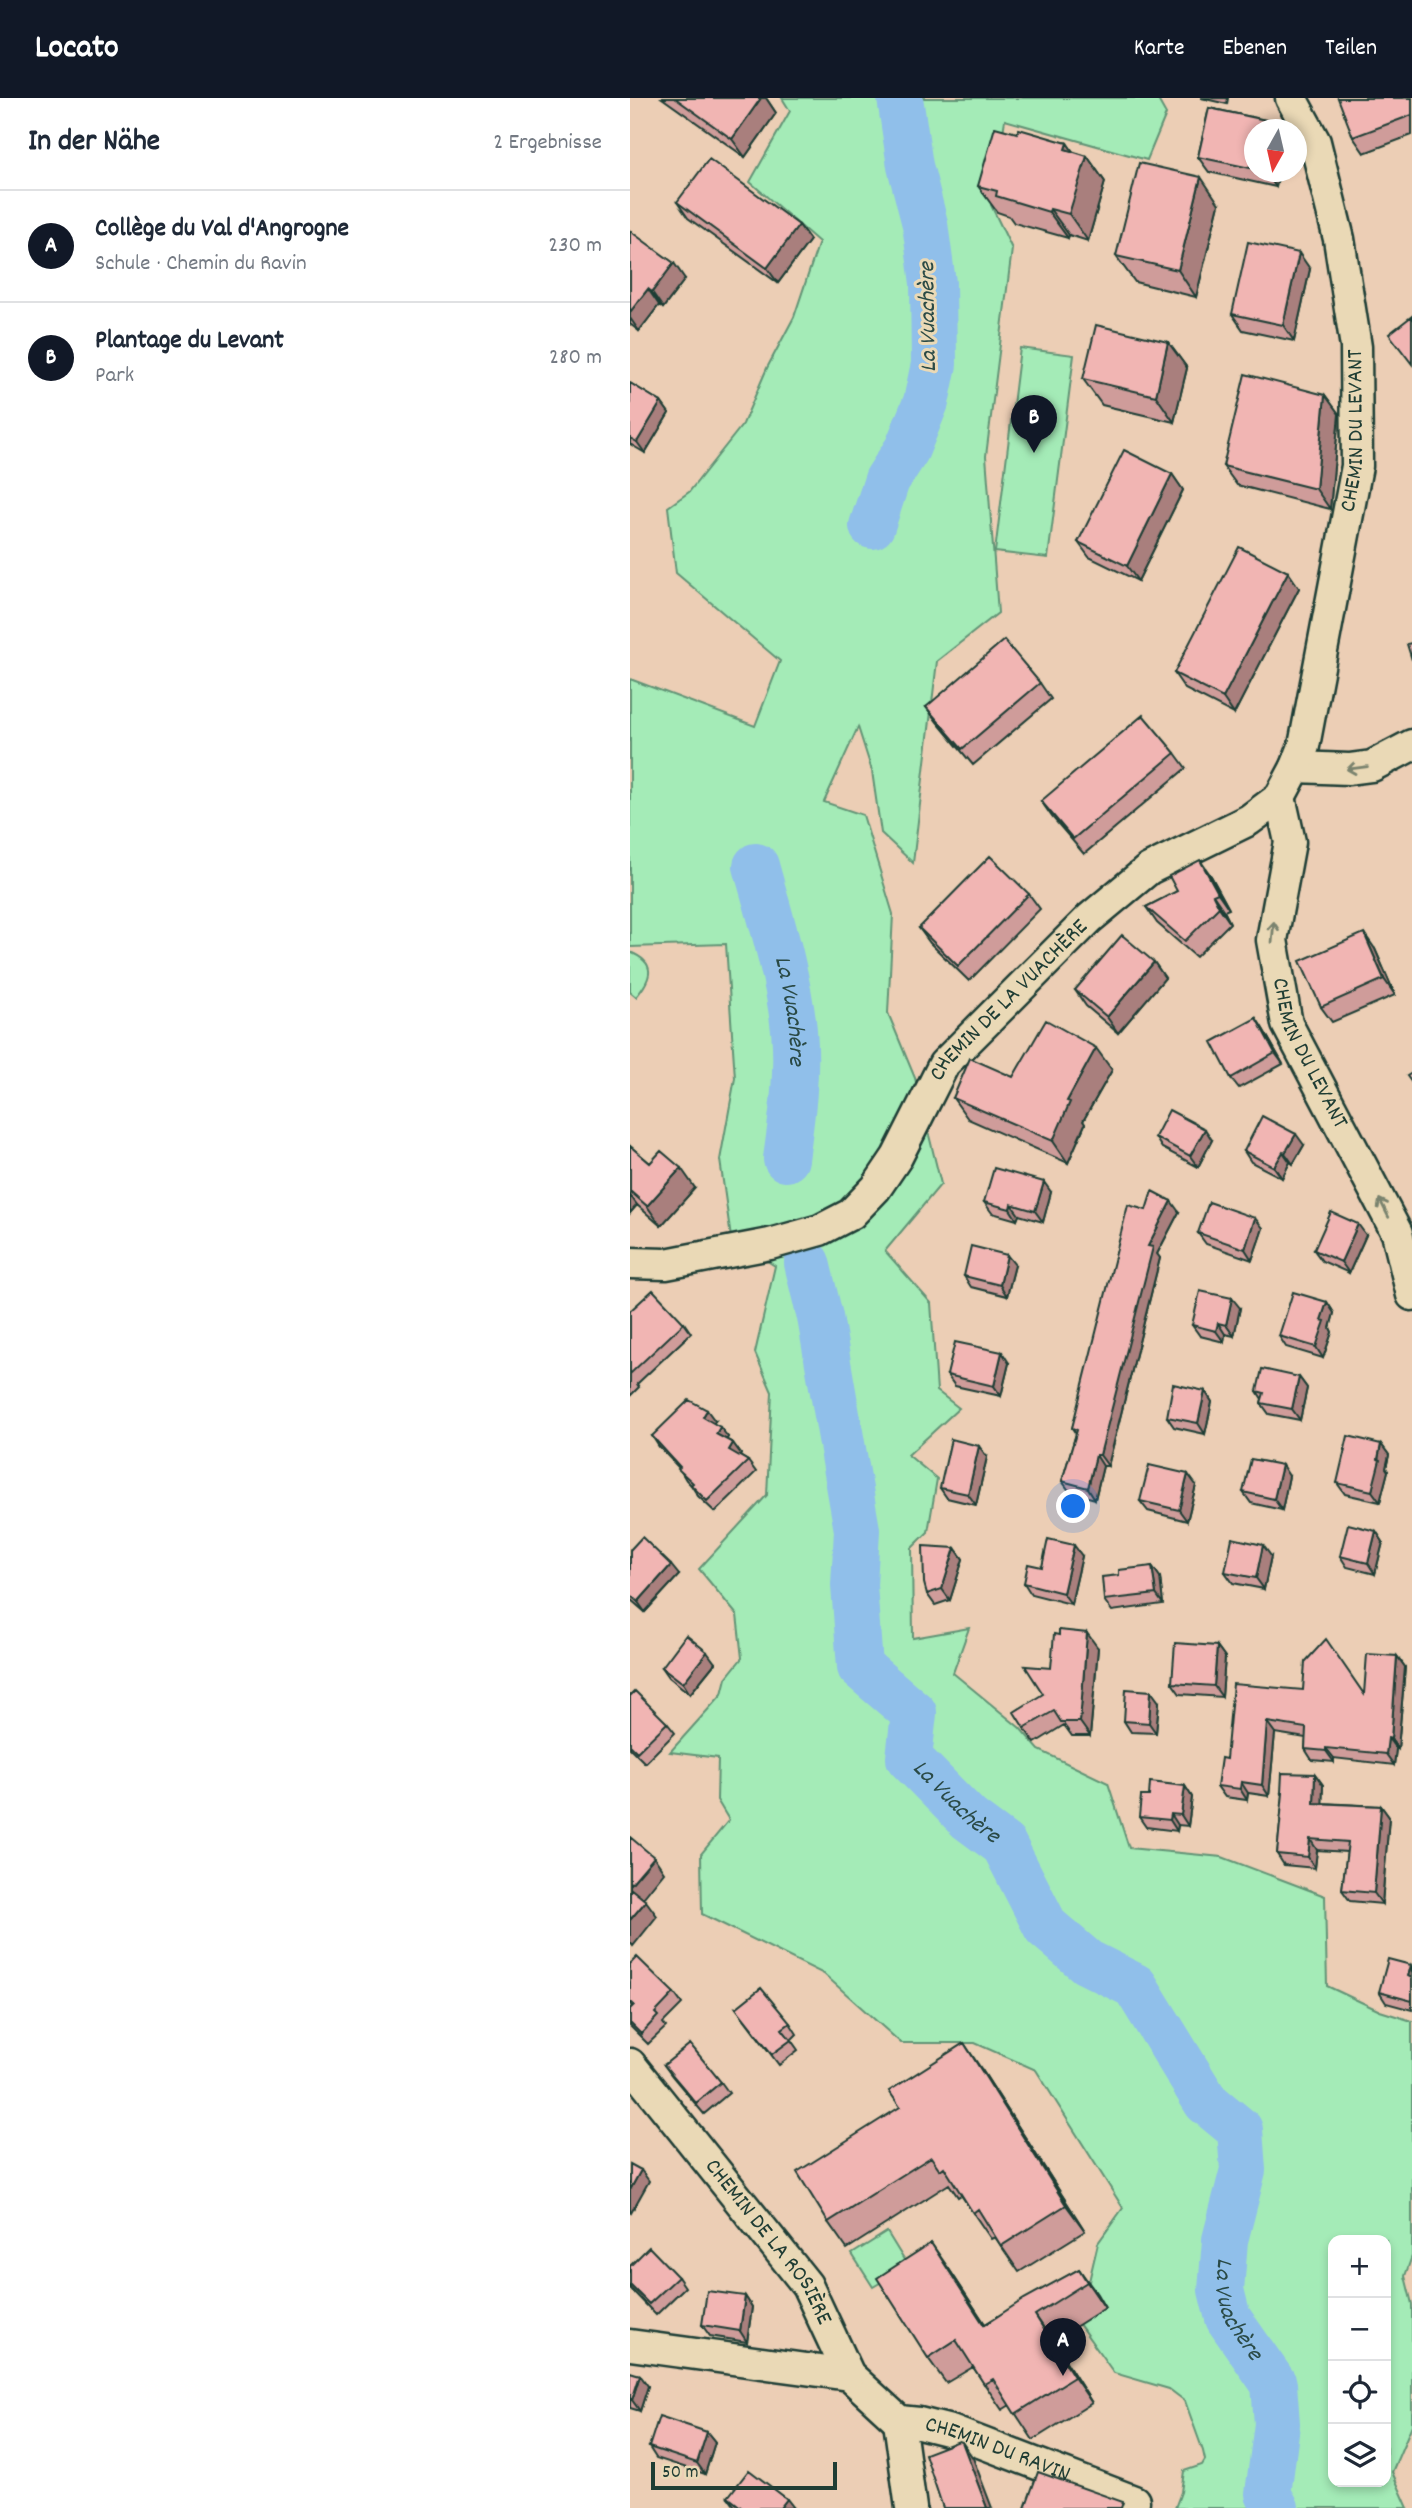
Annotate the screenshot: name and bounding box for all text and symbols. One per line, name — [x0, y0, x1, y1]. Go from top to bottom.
text: Locato — [35, 26, 119, 73]
text: Karte — [1134, 32, 1184, 66]
text: Ebenen — [1222, 32, 1287, 66]
text: Teilen — [1325, 32, 1377, 66]
north arrow — [1244, 119, 1307, 182]
text: In der Nähe — [28, 122, 160, 165]
text: 2 Ergebnisse — [493, 127, 602, 160]
text: Collège du Val d'Angrogne — [95, 211, 349, 248]
text: A — [45, 230, 57, 263]
text: 230 m — [548, 230, 602, 263]
text: Schule · Chemin du Ravin — [95, 248, 307, 281]
water label: La Vuachère — [911, 260, 947, 372]
text: Plantage du Levant — [95, 323, 284, 360]
text: B — [46, 342, 56, 375]
text: 280 m — [549, 342, 602, 375]
street label: CHEMIN DU LEVANT — [1332, 349, 1373, 515]
text: Park — [95, 360, 134, 393]
pin: B — [1011, 395, 1057, 453]
one-way arrow — [1346, 761, 1368, 774]
street label: CHEMIN DE LA VUACHÈRE — [921, 912, 1096, 1087]
one-way arrow — [1267, 921, 1280, 944]
water label: La Vuachère — [764, 953, 812, 1067]
street label: CHEMIN DU LEVANT — [1263, 975, 1356, 1135]
one-way arrow — [1377, 1198, 1391, 1218]
your location — [1056, 1489, 1090, 1523]
water label: La Vuachère — [904, 1753, 1008, 1854]
street label: CHEMIN DE LA ROSIÈRE — [696, 2152, 840, 2331]
map controls — [1328, 2235, 1391, 2487]
button: + — [1328, 2235, 1391, 2298]
water label: La Vuachère — [1203, 2257, 1271, 2370]
button: − — [1328, 2298, 1391, 2361]
pin: A — [1040, 2318, 1086, 2376]
button: locate — [1328, 2361, 1391, 2424]
street label: CHEMIN DU RAVIN — [921, 2409, 1075, 2491]
button: layers — [1328, 2424, 1391, 2487]
scale bar — [651, 2459, 836, 2491]
text: 50 m — [662, 2460, 699, 2487]

